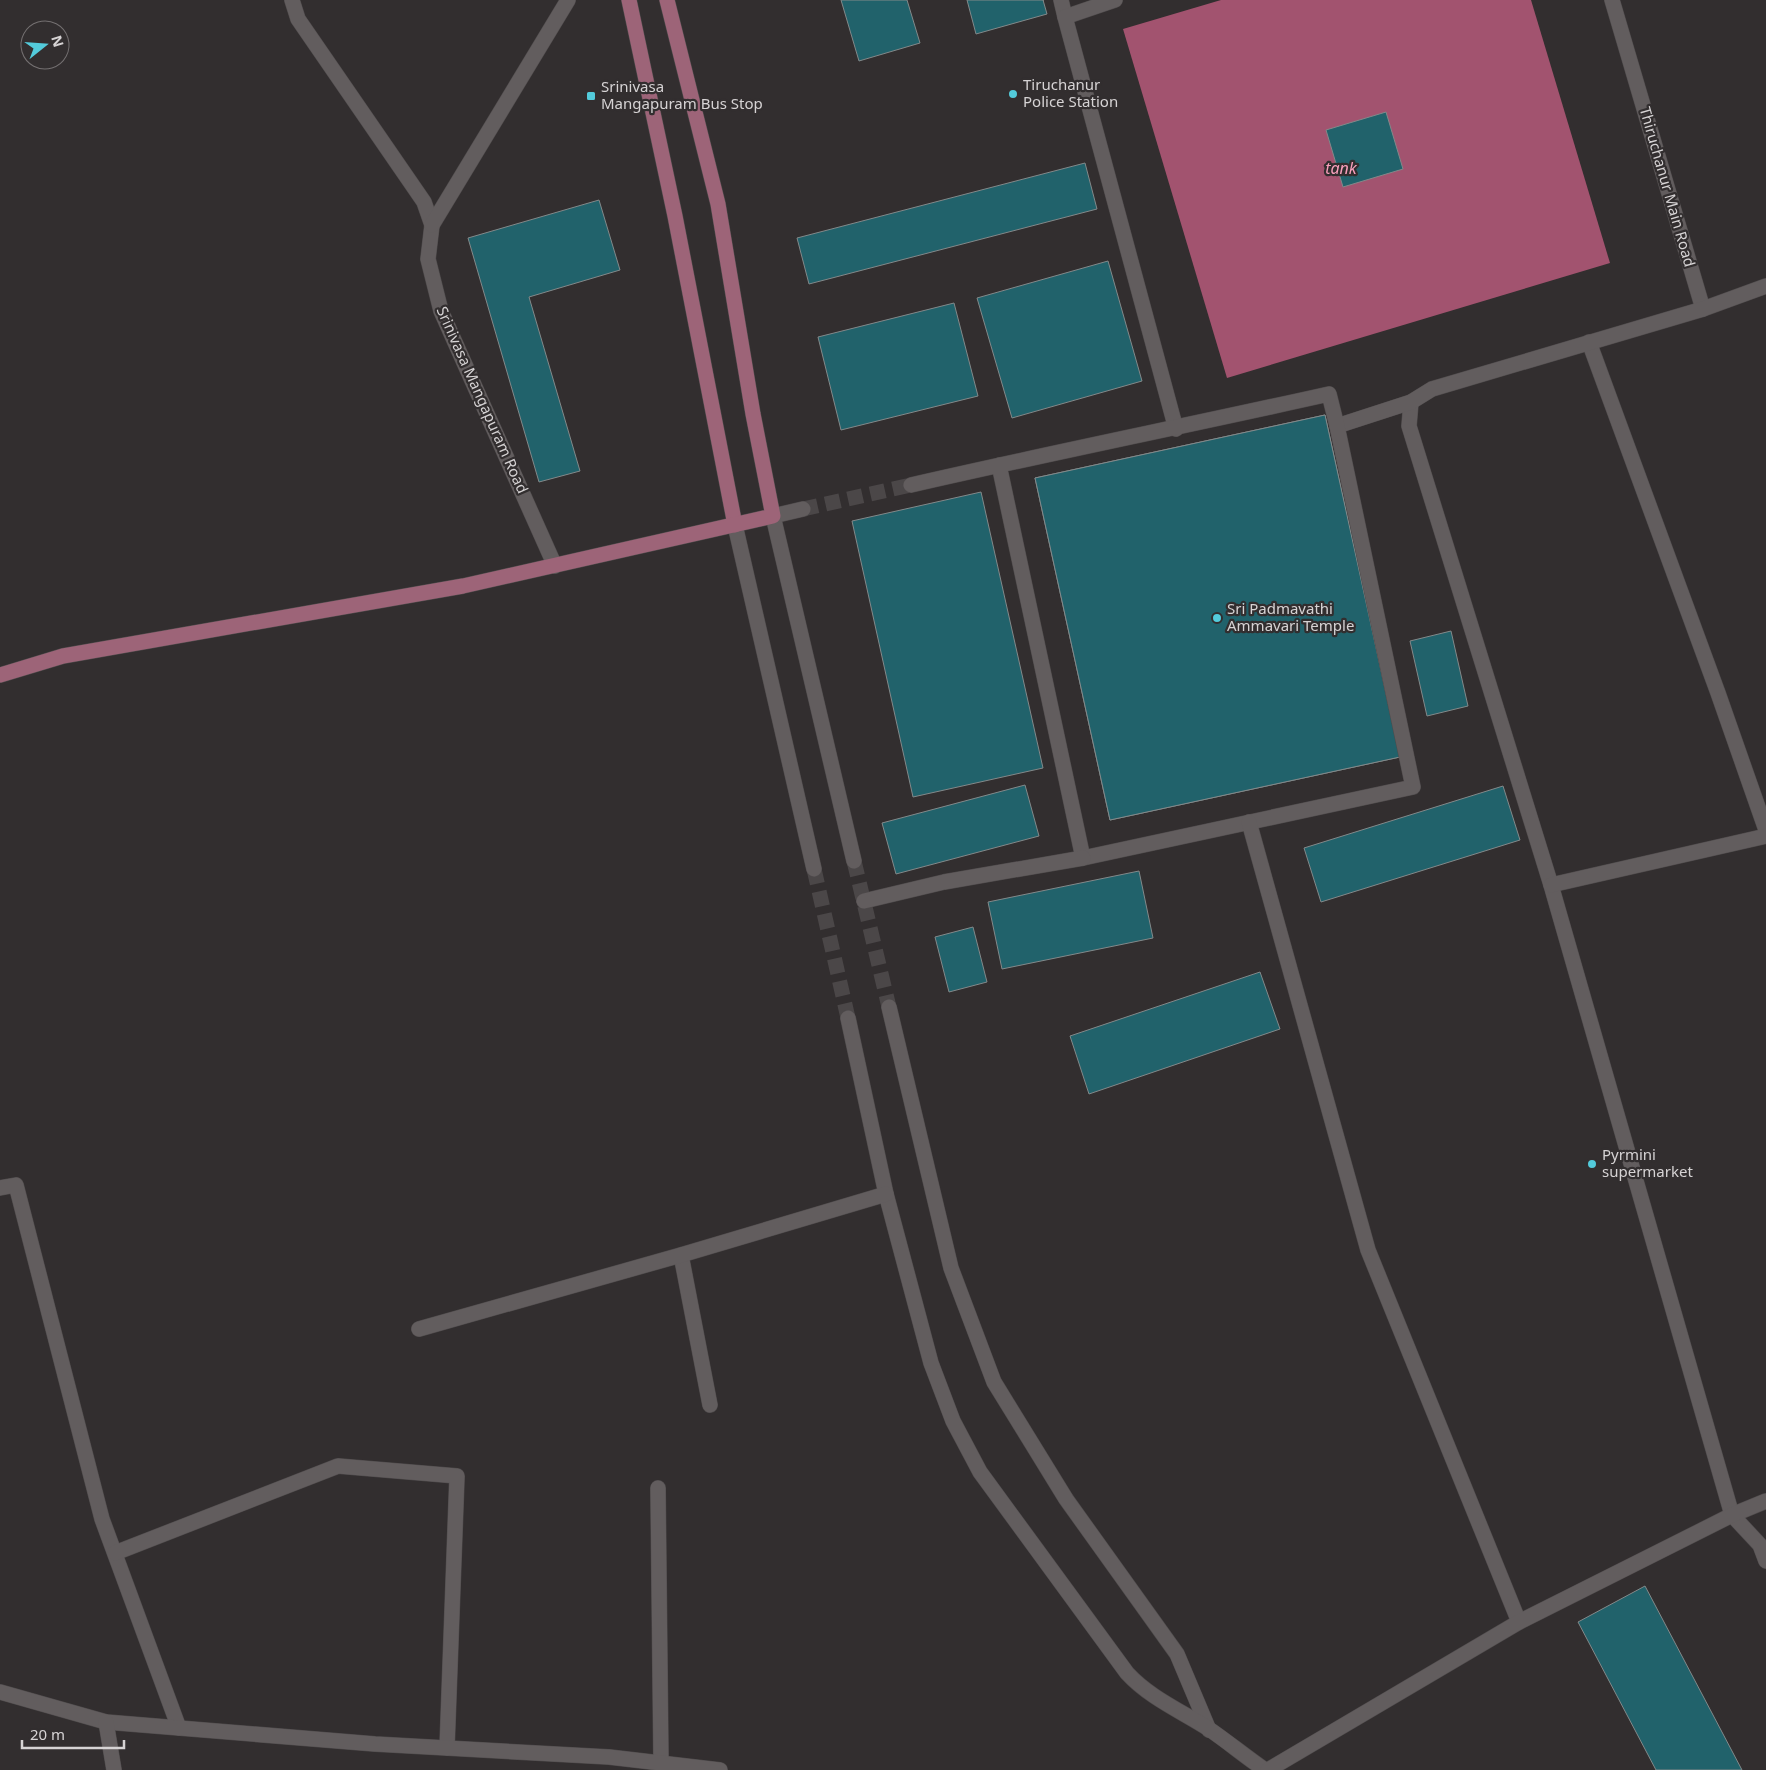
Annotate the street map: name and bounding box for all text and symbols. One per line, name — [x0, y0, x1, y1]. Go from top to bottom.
north arrow — [20, 20, 70, 70]
text: N — [47, 33, 69, 49]
place label: Tiruchanur Police Station — [1023, 74, 1118, 111]
place label: Srinivasa Mangapuram Bus Stop — [601, 76, 763, 113]
marker: Tiruchanur Police Station — [1007, 88, 1019, 100]
marker: Srinivasa Mangapuram Bus Stop — [585, 90, 597, 102]
street label: Thiruchanur Main Road — [1636, 104, 1700, 269]
water label: tank — [1325, 157, 1358, 179]
street label: Srinivasa Mangapuram Road — [433, 303, 533, 496]
place label: Sri Padmavathi Ammavari Temple — [1227, 598, 1354, 635]
marker: Sri Padmavathi Ammavari Temple — [1211, 612, 1223, 624]
place label: Pyrmini supermarket — [1602, 1144, 1693, 1181]
marker: Pyrmini supermarket — [1586, 1158, 1598, 1170]
scale bar — [22, 1718, 125, 1750]
text: 20 m — [30, 1724, 65, 1744]

